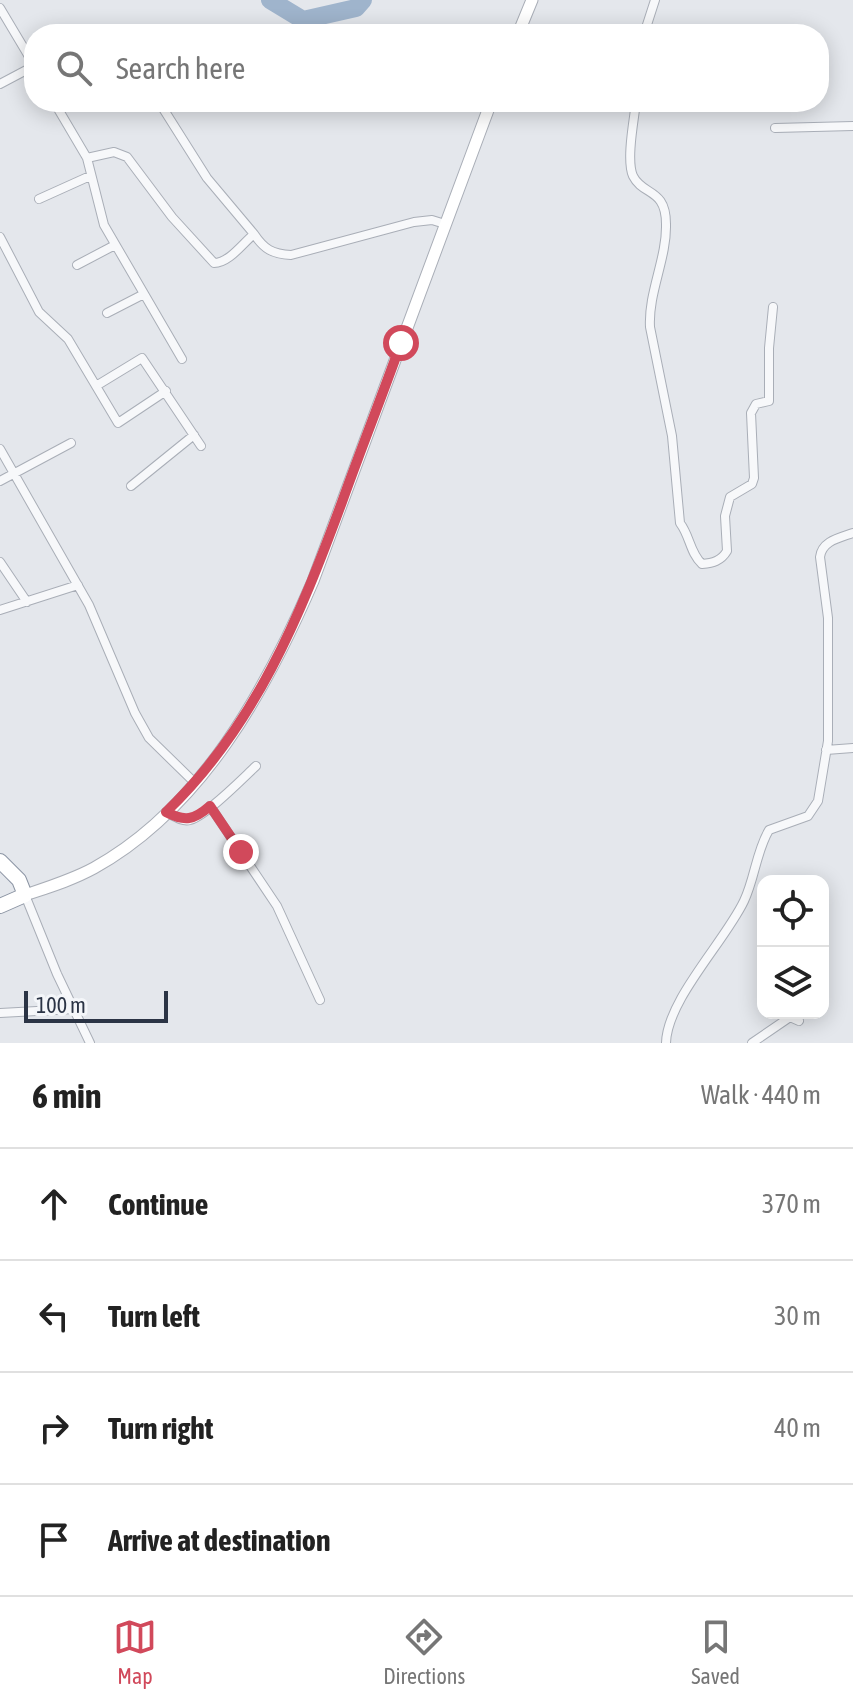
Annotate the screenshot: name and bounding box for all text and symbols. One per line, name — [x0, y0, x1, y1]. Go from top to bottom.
search box — [24, 24, 829, 112]
icon: search — [52, 46, 96, 90]
text: Search here — [116, 51, 245, 85]
route start — [383, 325, 419, 361]
route end — [223, 834, 259, 870]
map controls — [757, 875, 829, 1019]
button: locate — [757, 875, 829, 947]
button: layers — [757, 947, 829, 1019]
scale bar — [24, 987, 168, 1023]
text: 100 m — [36, 992, 86, 1018]
text: 6 min — [32, 1076, 101, 1115]
text: Walk · 440 m — [701, 1080, 821, 1110]
icon: ahead — [32, 1182, 76, 1226]
text: Continue — [108, 1187, 208, 1221]
text: 370 m — [762, 1189, 821, 1219]
icon: left — [32, 1294, 76, 1338]
text: Turn left — [108, 1299, 200, 1333]
text: 30 m — [774, 1301, 821, 1331]
icon: right — [32, 1406, 76, 1450]
text: Turn right — [108, 1411, 214, 1445]
text: 40 m — [774, 1413, 821, 1443]
icon: arrive — [32, 1518, 76, 1562]
text: Arrive at destination — [108, 1523, 330, 1557]
tab: Map — [113, 1615, 157, 1689]
tab: Directions — [383, 1615, 465, 1689]
tab: Saved — [691, 1615, 740, 1689]

